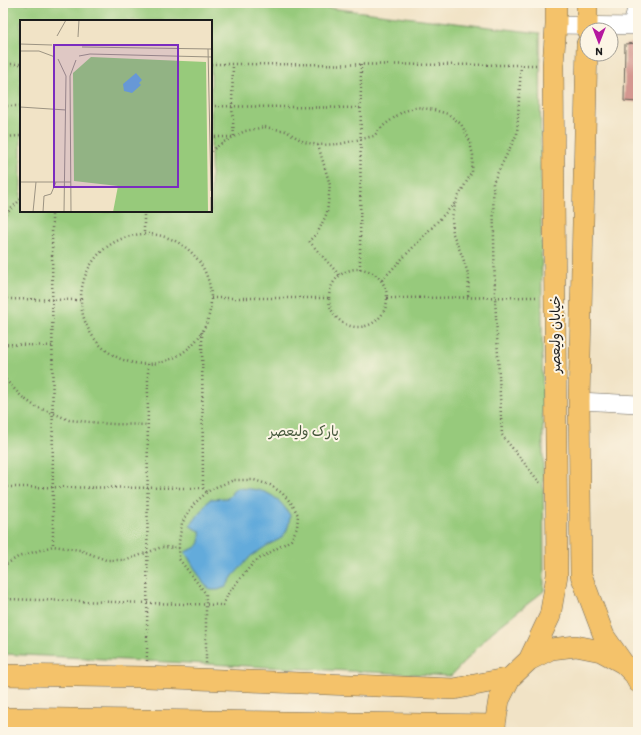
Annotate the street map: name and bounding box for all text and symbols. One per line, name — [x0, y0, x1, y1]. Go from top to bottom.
inset map — [20, 20, 212, 212]
north arrow — [579, 22, 619, 62]
text: N — [595, 45, 603, 58]
street label: خیابان ولیعصر — [547, 295, 564, 374]
park label: پارک ولیعصر — [268, 423, 339, 441]

